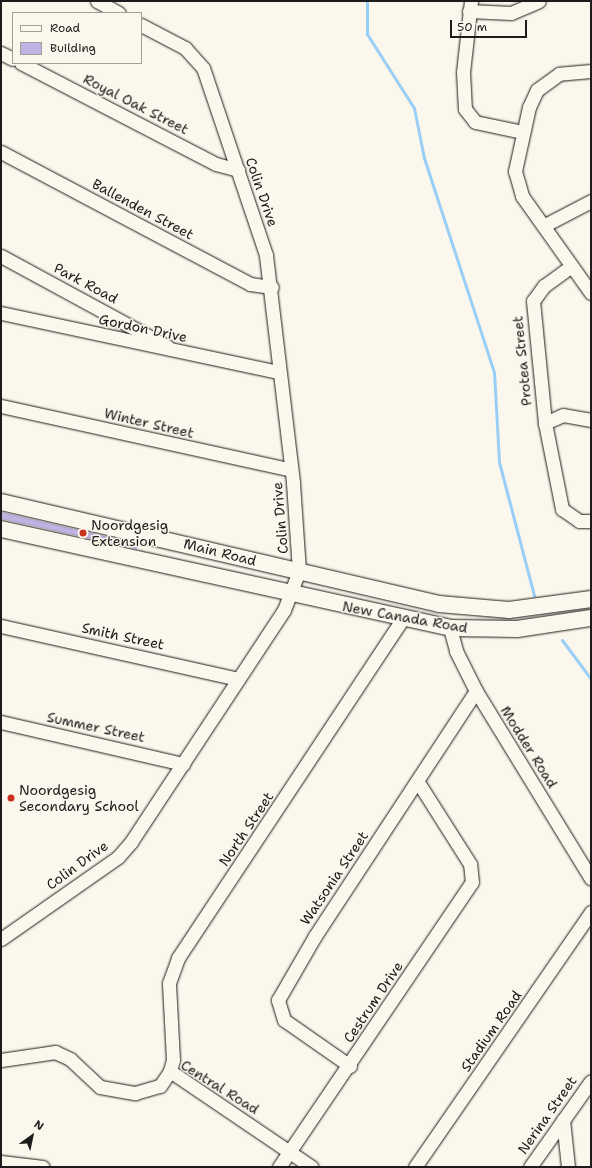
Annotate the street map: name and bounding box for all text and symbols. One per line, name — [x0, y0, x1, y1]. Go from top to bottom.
legend — [12, 12, 142, 64]
scale bar — [452, 12, 529, 38]
text: 50 m — [457, 19, 487, 35]
text: Road — [50, 20, 80, 36]
text: Building — [50, 40, 96, 56]
street label: Royal Oak Street — [81, 70, 191, 138]
street label: Colin Drive — [242, 155, 282, 229]
street label: Ballenden Street — [89, 175, 197, 243]
street label: Park Road — [51, 259, 121, 307]
street label: Gordon Drive — [97, 310, 189, 346]
street label: Protea Street — [509, 315, 535, 407]
street label: Winter Street — [103, 405, 195, 441]
street label: Colin Drive — [268, 481, 292, 555]
place label: Noordgesig Extension — [91, 517, 168, 550]
marker: Noordgesig Extension — [78, 528, 88, 538]
street label: Main Road — [182, 535, 258, 569]
street label: New Canada Road — [341, 598, 469, 636]
street label: Smith Street — [80, 619, 166, 653]
street label: Modder Road — [497, 703, 561, 791]
street label: Summer Street — [45, 708, 147, 746]
place label: Noordgesig Secondary School — [19, 782, 139, 814]
street label: North Street — [215, 789, 277, 869]
marker: Noordgesig Secondary School — [6, 793, 16, 803]
street label: Watsonia Street — [296, 828, 372, 928]
street label: Colin Drive — [43, 837, 111, 893]
street label: Cestrum Drive — [340, 958, 406, 1046]
street label: Stadium Road — [457, 987, 525, 1075]
street label: Central Road — [178, 1056, 262, 1118]
street label: Nerina Street — [514, 1073, 580, 1157]
north arrow — [12, 1116, 52, 1156]
text: N — [31, 1117, 47, 1134]

